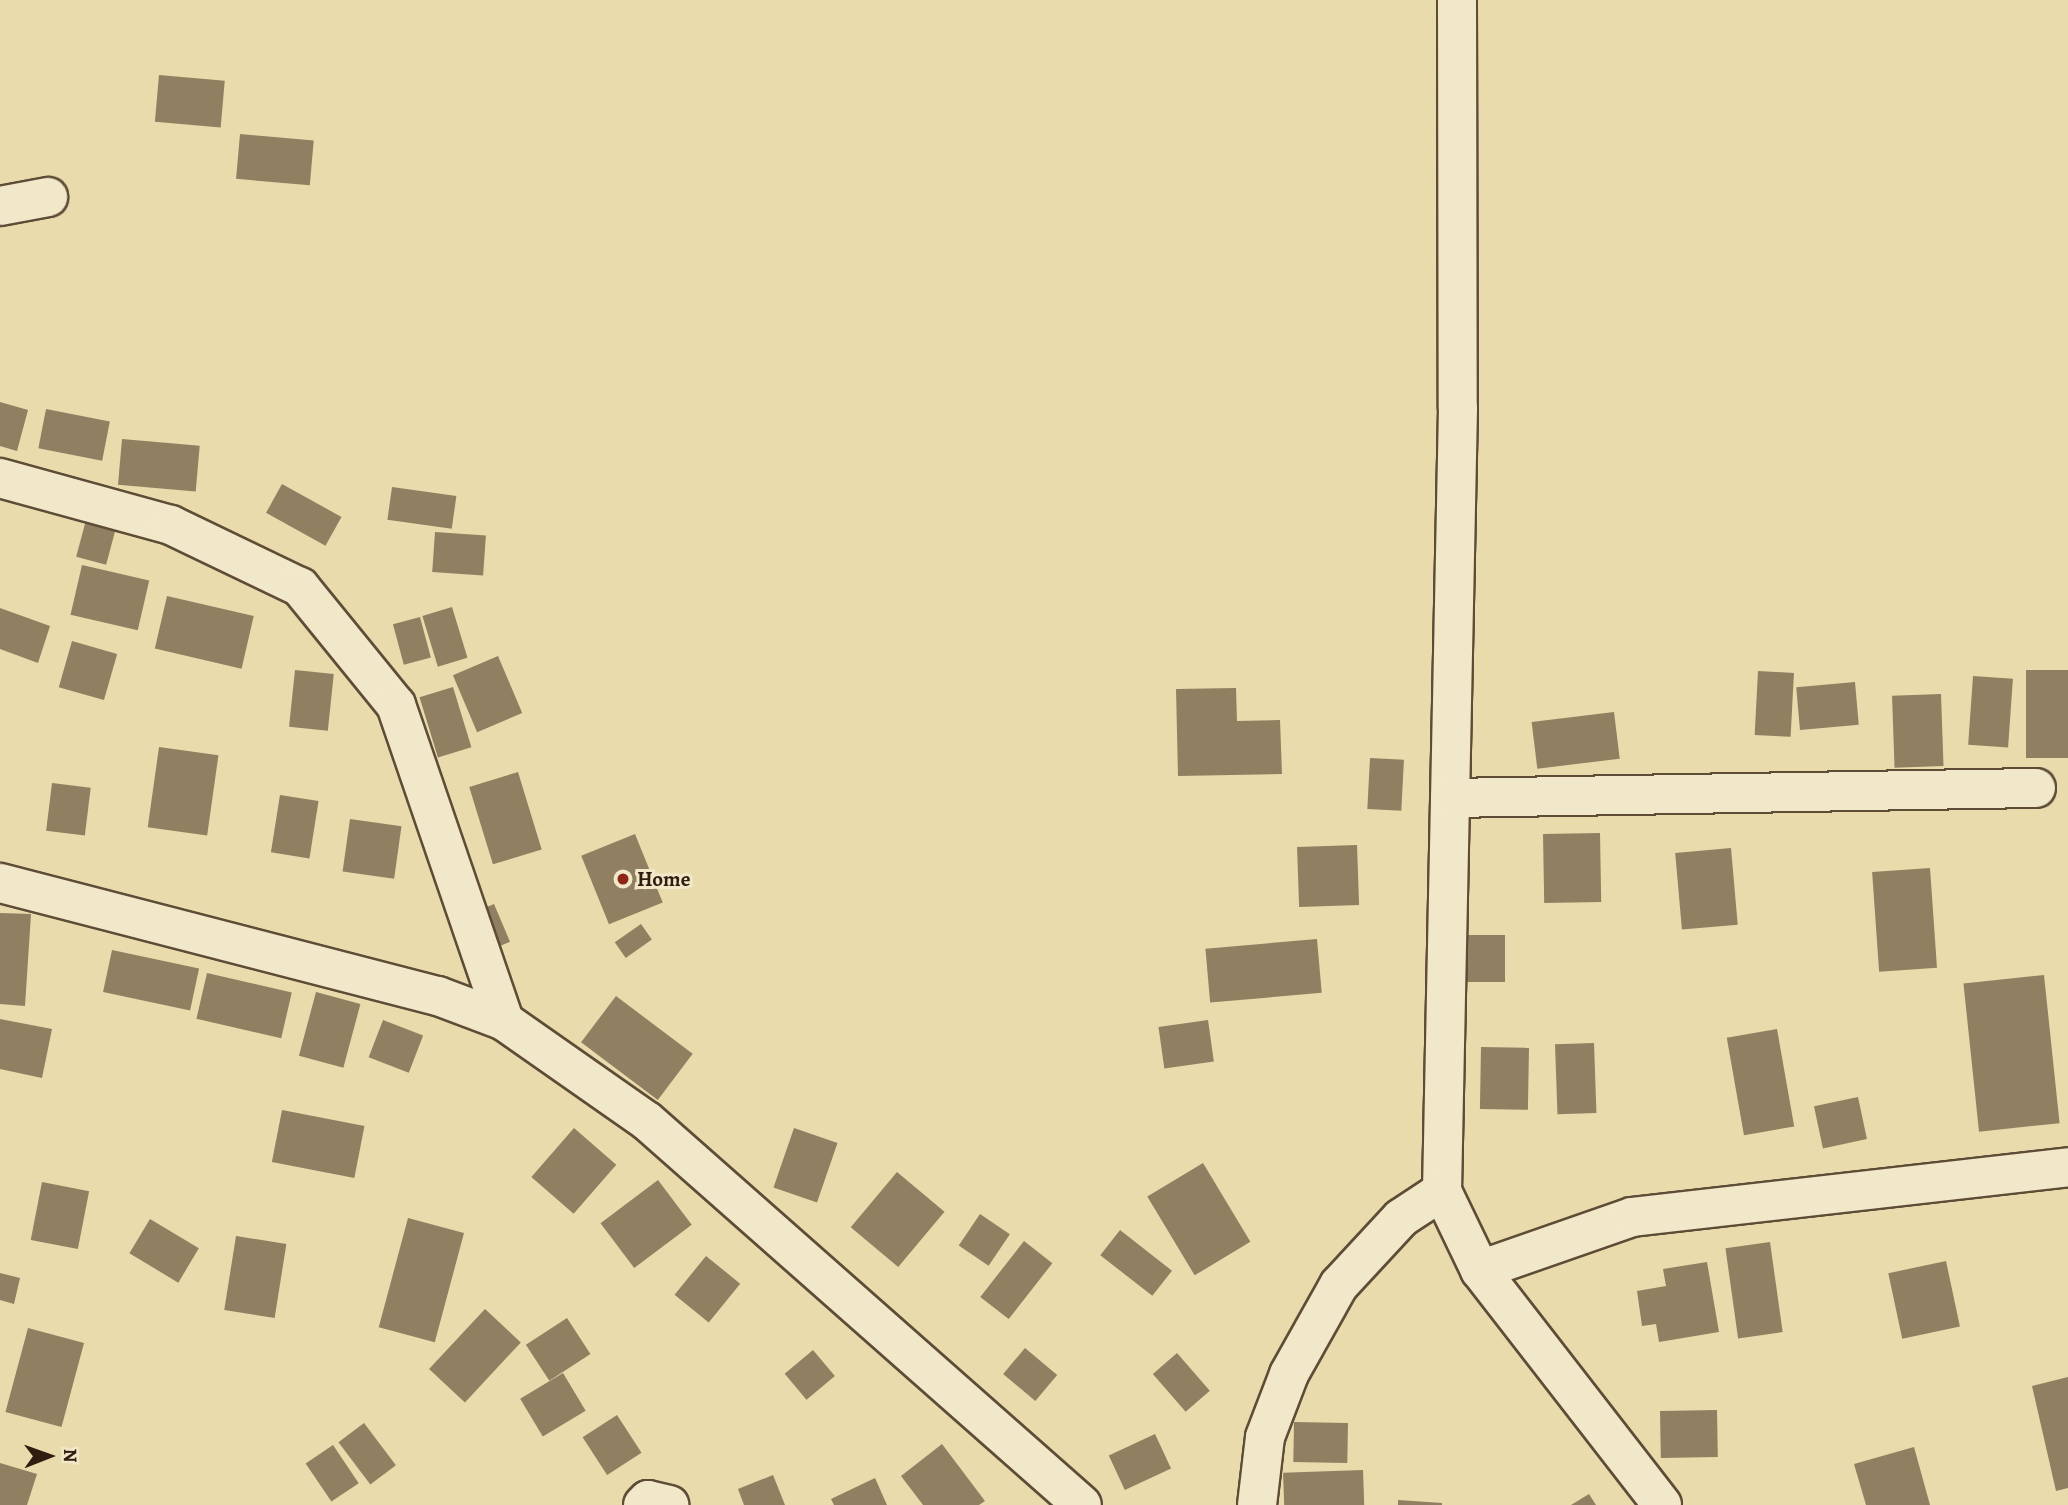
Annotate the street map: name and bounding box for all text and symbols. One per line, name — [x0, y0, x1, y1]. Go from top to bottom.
place label: Home — [637, 866, 690, 892]
marker: Home — [615, 871, 631, 887]
north arrow — [14, 1421, 84, 1491]
text: N — [57, 1448, 83, 1463]

